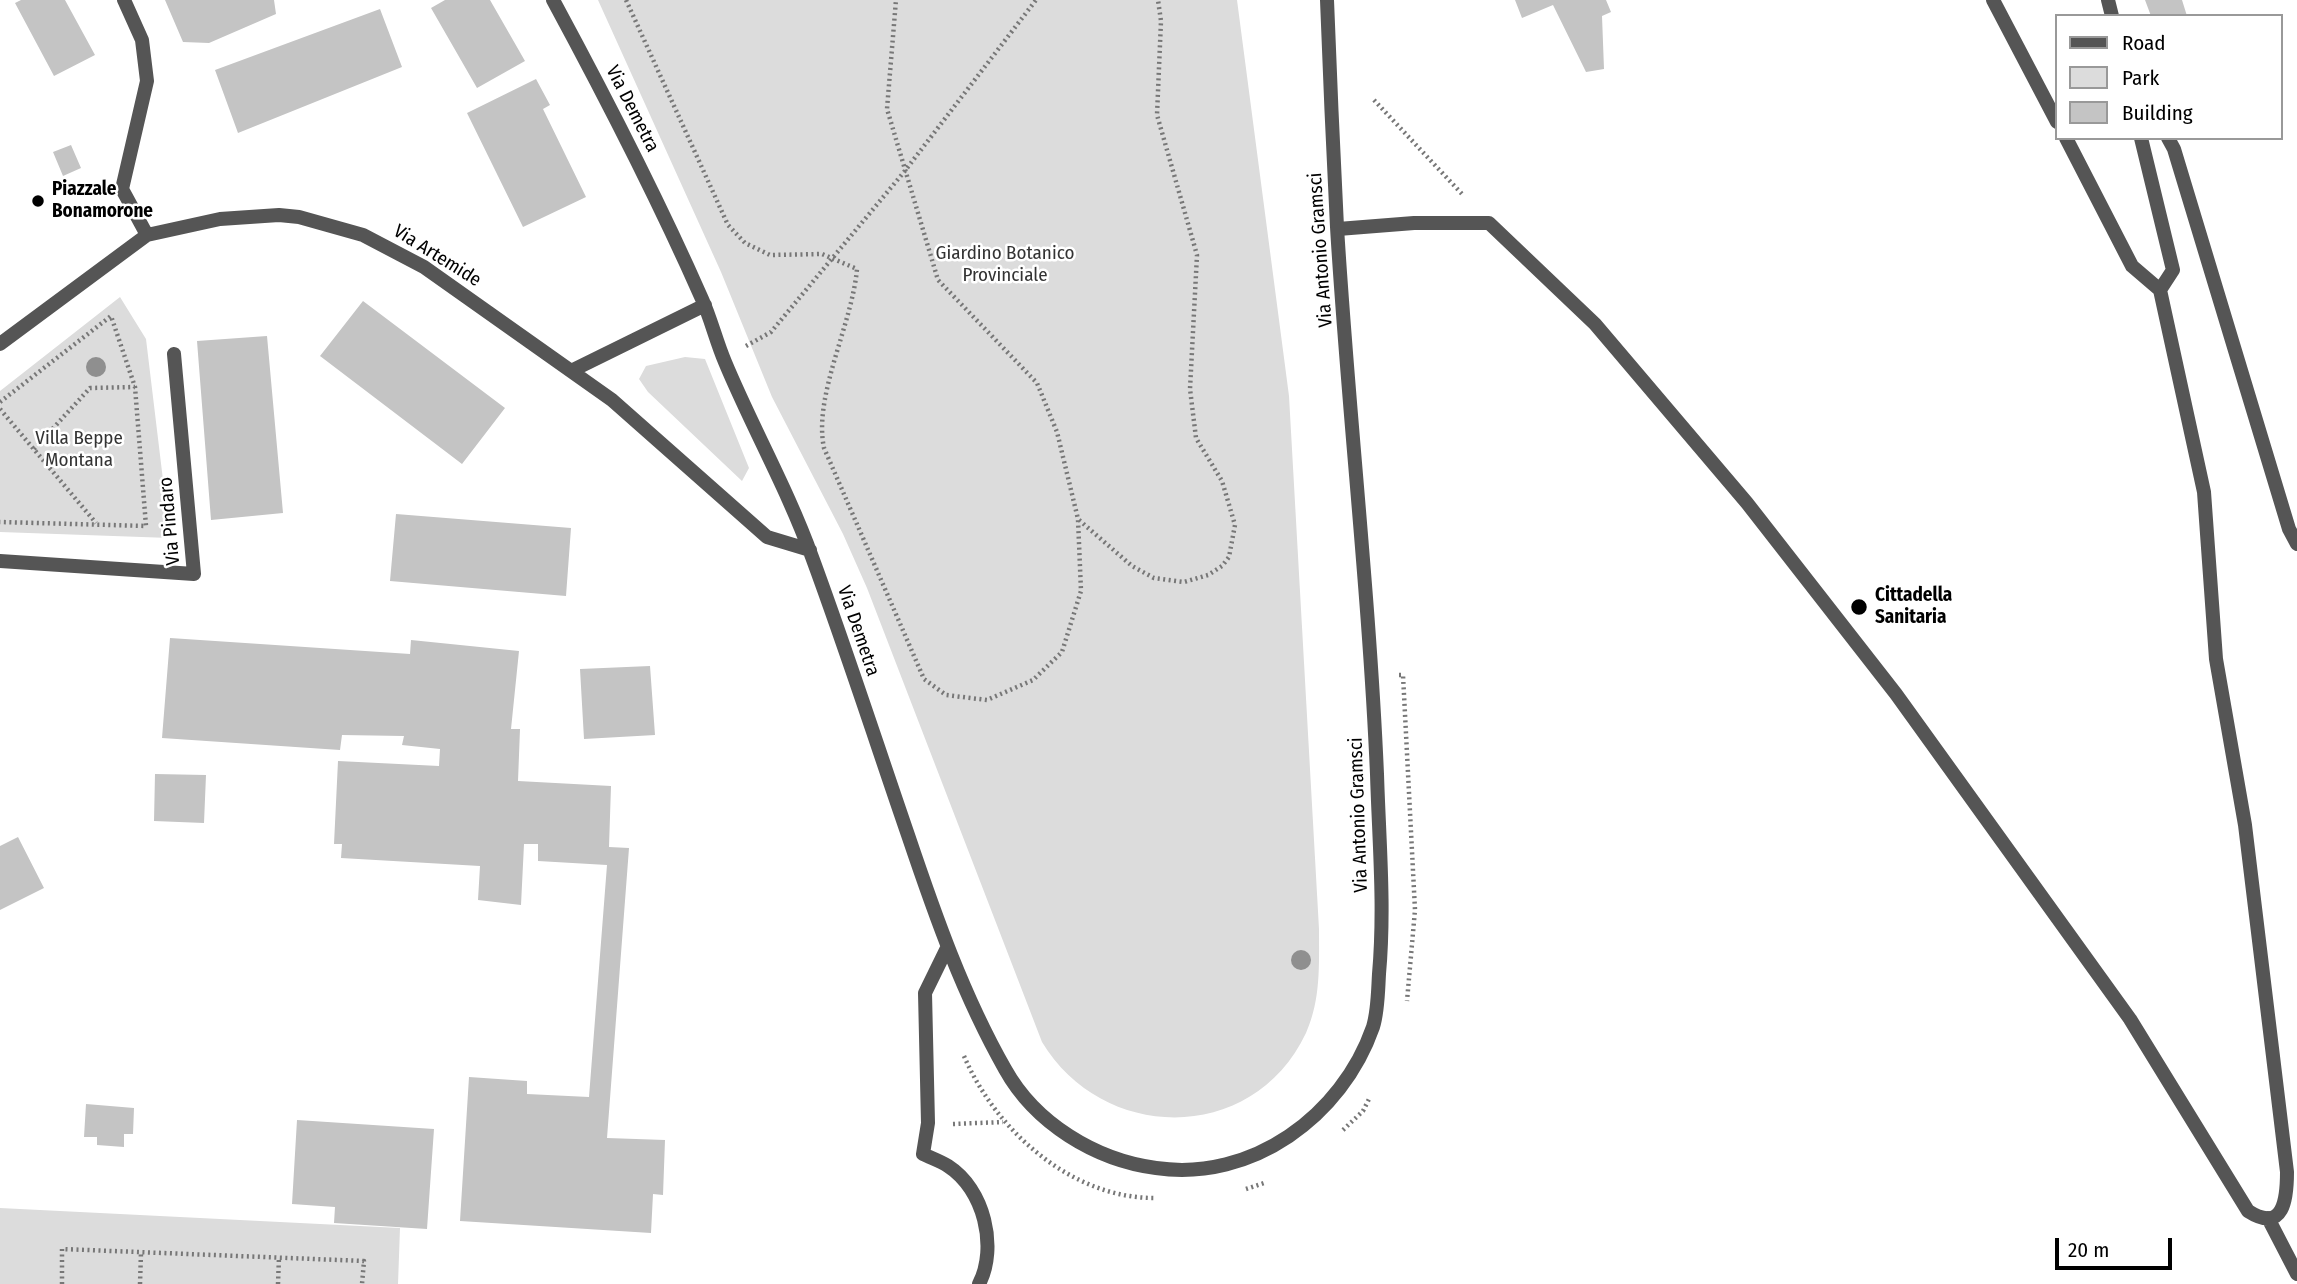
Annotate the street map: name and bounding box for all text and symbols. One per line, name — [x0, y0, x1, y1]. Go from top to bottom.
legend — [2056, 14, 2283, 140]
text: Road — [2122, 30, 2166, 56]
street label: Via Demetra — [600, 62, 664, 156]
text: Park — [2122, 65, 2159, 91]
text: Building — [2122, 100, 2193, 126]
street label: Via Antonio Gramsci — [1304, 172, 1338, 328]
place label: Piazzale Bonamorone — [52, 179, 153, 223]
marker: Piazzale Bonamorone — [30, 193, 46, 209]
street label: Via Artemide — [389, 220, 485, 292]
park label: Giardino Botanico Provinciale — [936, 243, 1074, 287]
park label: Villa Beppe Montana — [35, 428, 123, 472]
street label: Via Pindaro — [155, 476, 185, 566]
street label: Via Demetra — [832, 583, 884, 679]
place label: Cittadella Sanitaria — [1875, 585, 1952, 629]
marker: Cittadella Sanitaria — [1849, 597, 1869, 617]
street label: Via Antonio Gramsci — [1345, 737, 1373, 893]
scale bar — [2059, 1224, 2176, 1268]
text: 20 m — [2068, 1237, 2109, 1263]

